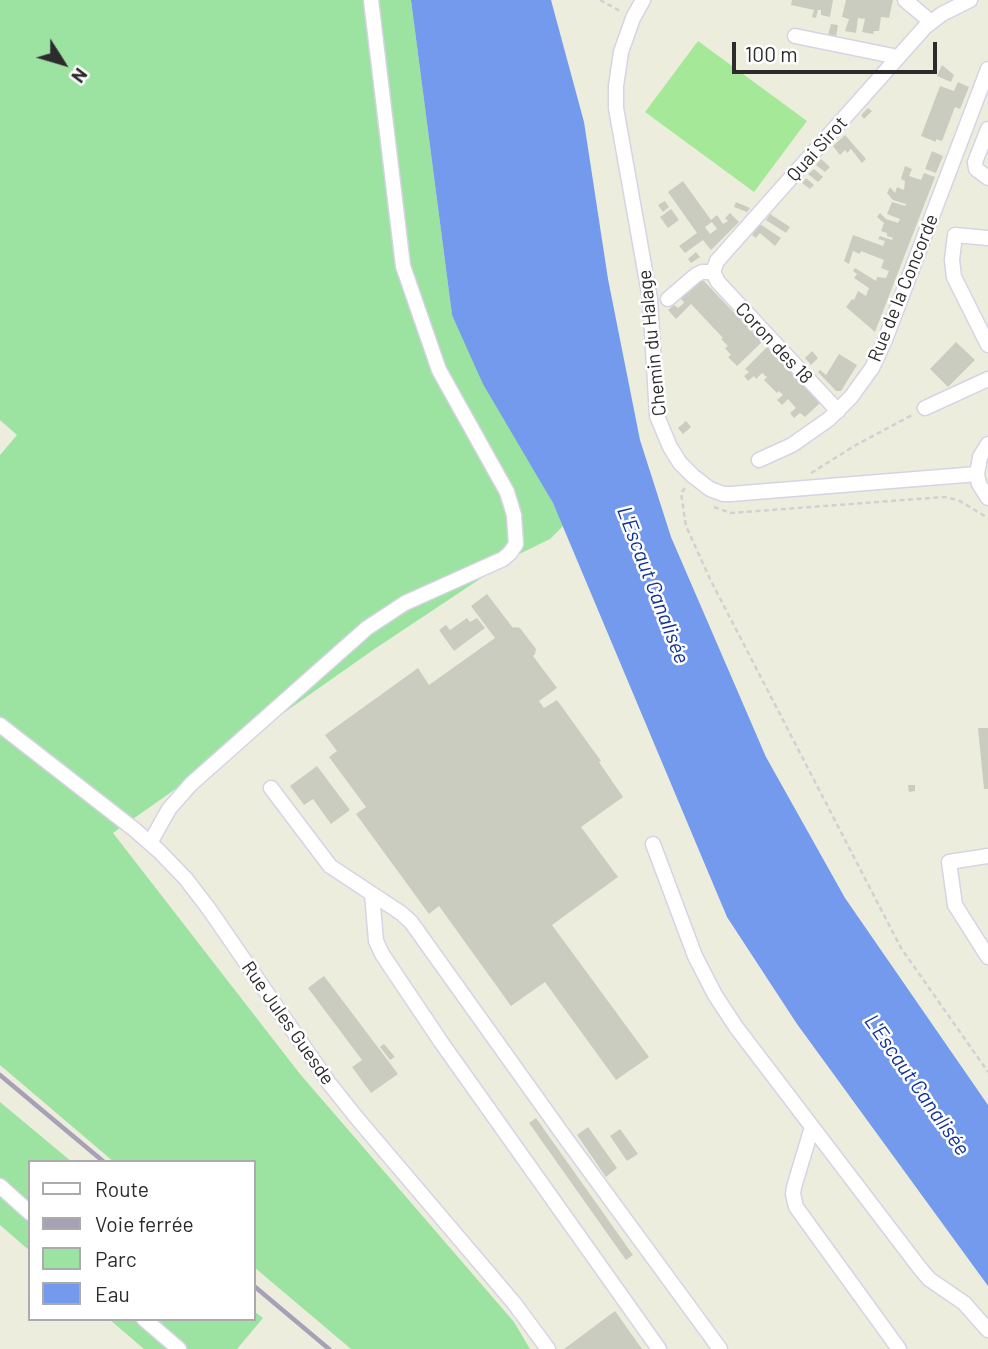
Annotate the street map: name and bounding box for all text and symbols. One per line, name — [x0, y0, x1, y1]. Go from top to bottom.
north arrow — [28, 28, 98, 98]
scale bar — [736, 28, 941, 72]
text: 100 m — [745, 41, 798, 66]
text: N — [67, 64, 93, 88]
street label: Quai Sirot — [782, 112, 852, 186]
street label: Rue de la Concorde — [863, 211, 943, 365]
street label: Chemin du Halage — [633, 269, 671, 417]
street label: Coron des 18 — [731, 298, 817, 388]
water label: L'Escaut Canalisée — [611, 503, 695, 667]
street label: Rue Jules Guesde — [237, 957, 339, 1089]
water label: L'Escaut Canalisée — [859, 1010, 975, 1160]
legend — [28, 1160, 256, 1321]
text: Route — [95, 1176, 149, 1201]
text: Voie ferrée — [95, 1211, 194, 1236]
text: Parc — [95, 1246, 137, 1271]
text: Eau — [95, 1281, 130, 1306]

